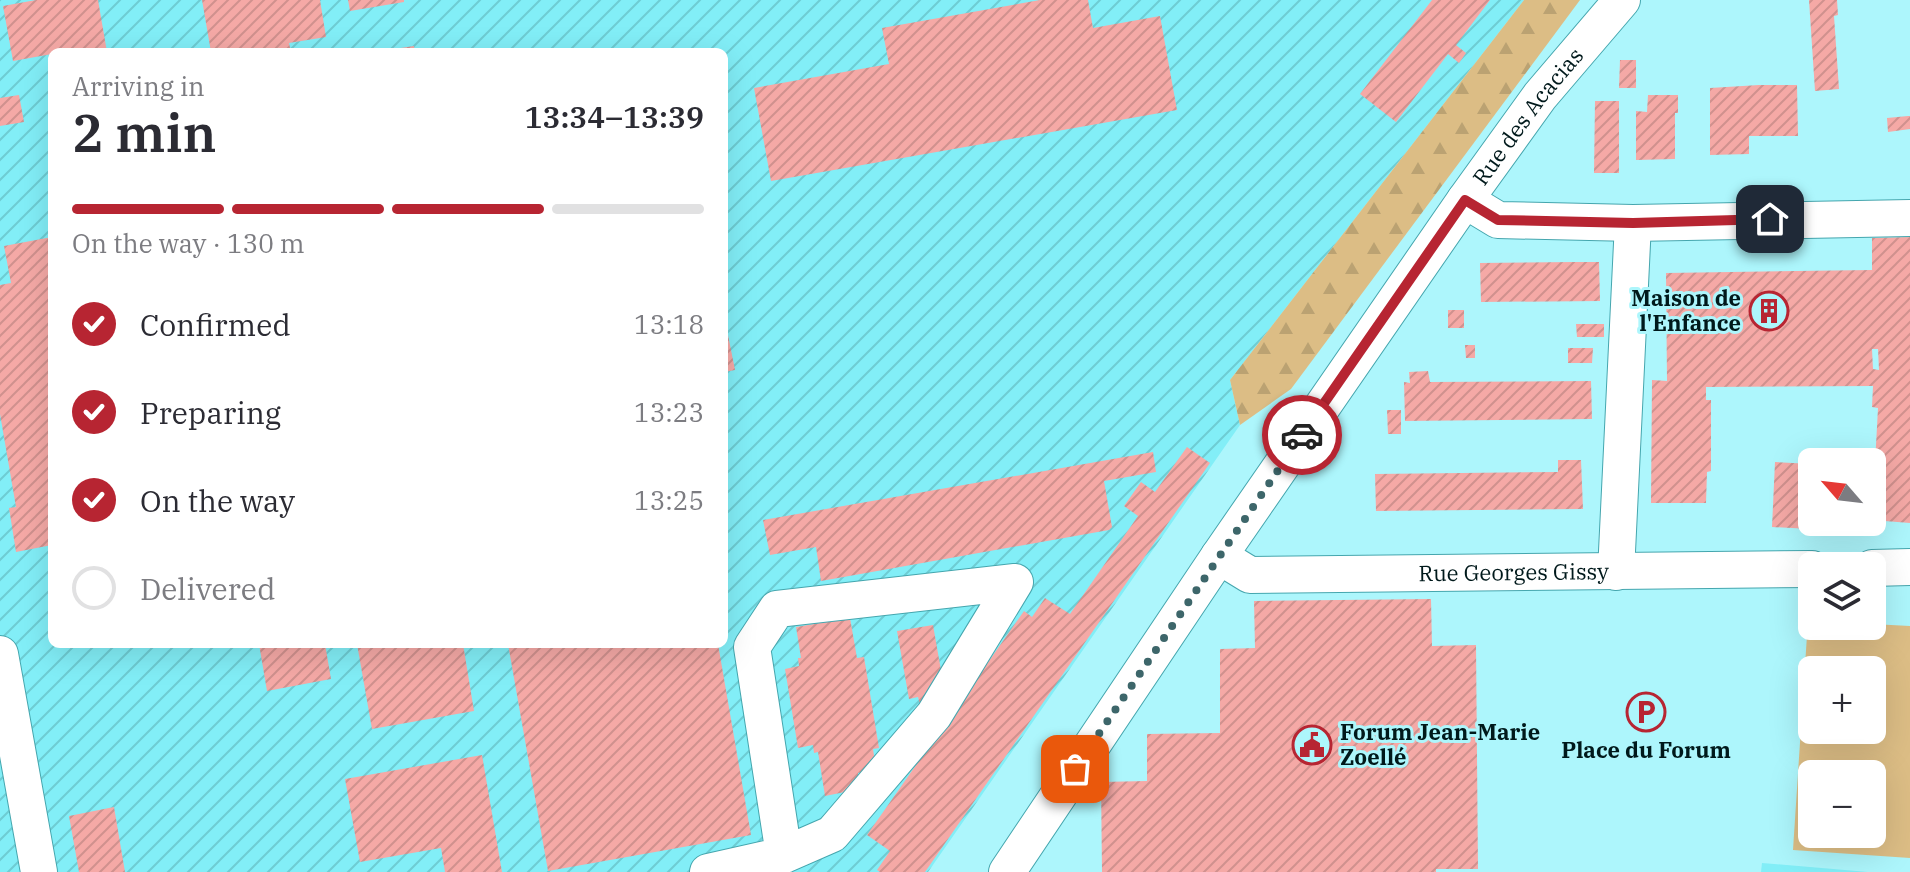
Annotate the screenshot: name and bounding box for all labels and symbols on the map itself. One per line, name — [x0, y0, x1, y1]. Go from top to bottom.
street label: Rue des Acacias — [1466, 41, 1589, 190]
pin — [1736, 185, 1804, 253]
place label: Maison de l'Enfance — [1631, 283, 1741, 337]
building icon: Maison de l'Enfance — [1748, 290, 1790, 332]
courier — [1262, 395, 1342, 475]
north arrow — [1798, 448, 1886, 536]
street label: Rue Georges Gissy — [1418, 556, 1609, 587]
parking icon: Place du Forum — [1625, 691, 1667, 733]
place label: Forum Jean-Marie Zoellé — [1340, 717, 1540, 771]
public building icon: Forum Jean-Marie Zoellé — [1291, 724, 1333, 766]
pin — [1041, 735, 1109, 803]
place label: Place du Forum — [1561, 735, 1731, 764]

